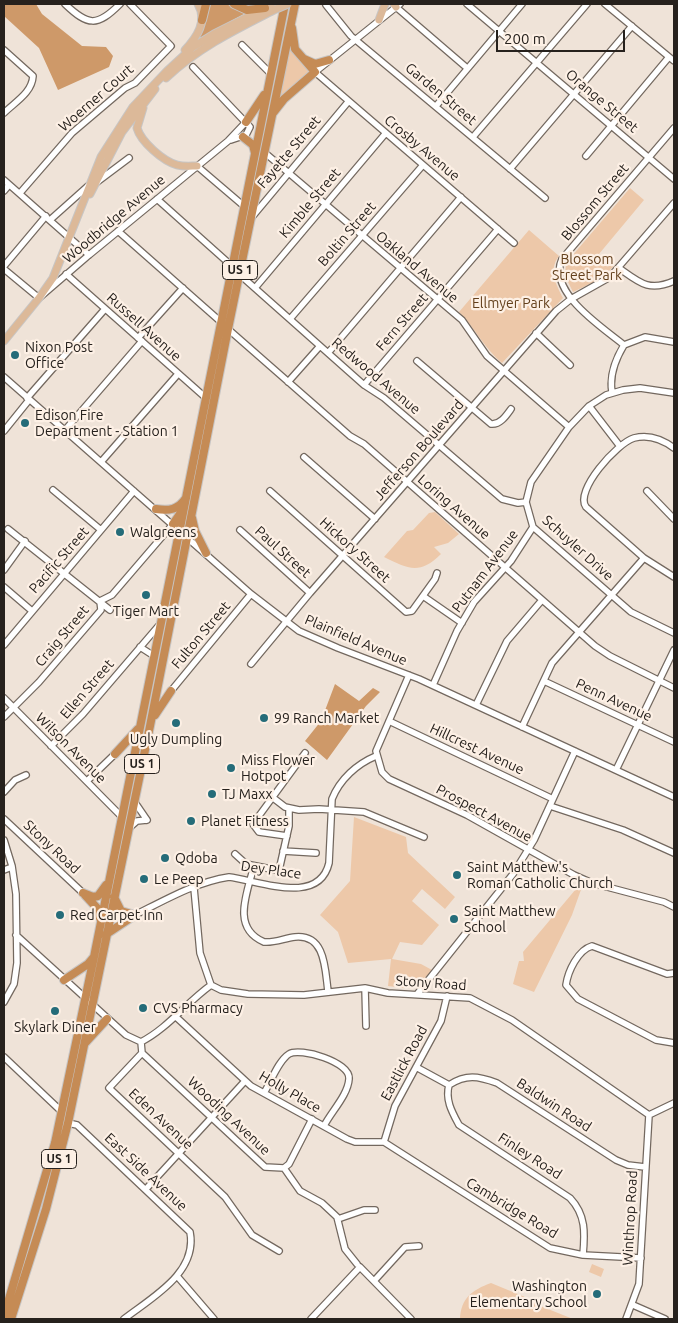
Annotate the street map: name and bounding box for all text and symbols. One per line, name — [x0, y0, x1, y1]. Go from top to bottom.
scale bar — [498, 20, 627, 52]
text: 200 m — [504, 30, 546, 47]
street label: Garden Street — [402, 59, 480, 129]
street label: Woerner Court — [55, 61, 137, 135]
street label: Orange Street — [562, 66, 642, 136]
street label: Fayette Street — [254, 112, 324, 192]
street label: Crosby Avenue — [381, 112, 463, 184]
street label: Blossom Street — [558, 160, 632, 244]
street label: Kimble Street — [276, 165, 344, 241]
street label: Woodbridge Avenue — [59, 171, 169, 267]
street label: Boltin Street — [314, 198, 380, 270]
street label: Oakland Avenue — [372, 228, 462, 306]
park label: Blossom Street Park — [552, 251, 622, 284]
road number: US 1 — [222, 260, 258, 280]
street label: Russell Avenue — [103, 289, 185, 365]
street label: Fern Street — [372, 290, 432, 354]
park label: Ellmyer Park — [472, 295, 550, 311]
street label: Redwood Avenue — [328, 334, 424, 418]
place label: Nixon Post Office — [25, 339, 93, 372]
marker: Nixon Post Office — [9, 349, 21, 361]
street label: Jefferson Boulevard — [371, 396, 467, 504]
place label: Edison Fire Department - Station 1 — [35, 407, 179, 440]
marker: Edison Fire Department - Station 1 — [19, 417, 31, 429]
street label: Loring Avenue — [414, 471, 494, 543]
street label: Schuyler Drive — [539, 512, 617, 584]
street label: Hickory Street — [316, 514, 394, 586]
street label: Pacific Street — [25, 523, 93, 597]
street label: Paul Street — [252, 523, 314, 581]
place label: Walgreens — [130, 524, 196, 540]
marker: Walgreens — [114, 526, 126, 538]
street label: Putnam Avenue — [448, 526, 522, 616]
marker: Tiger Mart — [140, 589, 152, 601]
street label: Fulton Street — [168, 598, 234, 672]
street label: Craig Street — [32, 602, 92, 670]
place label: Tiger Mart — [113, 603, 179, 619]
street label: Plainfield Avenue — [302, 611, 410, 669]
street label: Ellen Street — [57, 656, 117, 722]
street label: Penn Avenue — [573, 675, 655, 725]
street label: Wilson Avenue — [32, 709, 110, 787]
place label: 99 Ranch Market — [274, 710, 379, 726]
marker: 99 Ranch Market — [258, 712, 270, 724]
marker: Ugly Dumpling — [170, 717, 182, 729]
street label: Hillcrest Avenue — [427, 720, 527, 778]
place label: Ugly Dumpling — [130, 731, 222, 747]
place label: Miss Flower Hotpot — [241, 752, 315, 784]
road number: US 1 — [124, 754, 160, 774]
marker: Miss Flower Hotpot — [225, 762, 237, 774]
street label: Prospect Avenue — [433, 781, 535, 845]
place label: TJ Maxx — [222, 786, 273, 802]
marker: TJ Maxx — [206, 788, 218, 800]
place label: Planet Fitness — [201, 813, 289, 829]
marker: Planet Fitness — [185, 815, 197, 827]
street label: Stony Road — [20, 817, 84, 877]
place label: Qdoba — [175, 850, 218, 866]
marker: Qdoba — [159, 852, 171, 864]
street label: Dey Place — [240, 857, 302, 883]
place label: Saint Matthew's Roman Catholic Church — [467, 859, 613, 892]
marker: Saint Matthew's Roman Catholic Church — [451, 869, 463, 881]
place label: Le Peep — [154, 871, 204, 887]
marker: Le Peep — [138, 873, 150, 885]
place label: Saint Matthew School — [464, 903, 556, 936]
place label: Red Carpet Inn — [70, 907, 163, 923]
marker: Red Carpet Inn — [54, 909, 66, 921]
marker: Saint Matthew School — [448, 913, 460, 925]
street label: Stony Road — [395, 972, 467, 994]
place label: CVS Pharmacy — [153, 1000, 243, 1016]
marker: CVS Pharmacy — [137, 1002, 149, 1014]
marker: Skylark Diner — [49, 1005, 61, 1017]
place label: Skylark Diner — [14, 1019, 96, 1035]
street label: Eastlick Road — [377, 1023, 431, 1103]
street label: Holly Place — [256, 1068, 324, 1116]
street label: Wooding Avenue — [184, 1073, 274, 1159]
street label: Baldwin Road — [513, 1075, 595, 1135]
street label: Eden Avenue — [125, 1085, 197, 1153]
street label: East Side Avenue — [101, 1129, 191, 1215]
street label: Finley Road — [495, 1129, 565, 1183]
road number: US 1 — [42, 1150, 76, 1168]
street label: Winthrop Road — [619, 1170, 641, 1266]
street label: Cambridge Road — [463, 1174, 561, 1242]
place label: Washington Elementary School — [470, 1278, 587, 1310]
marker: Washington Elementary School — [591, 1288, 603, 1300]

